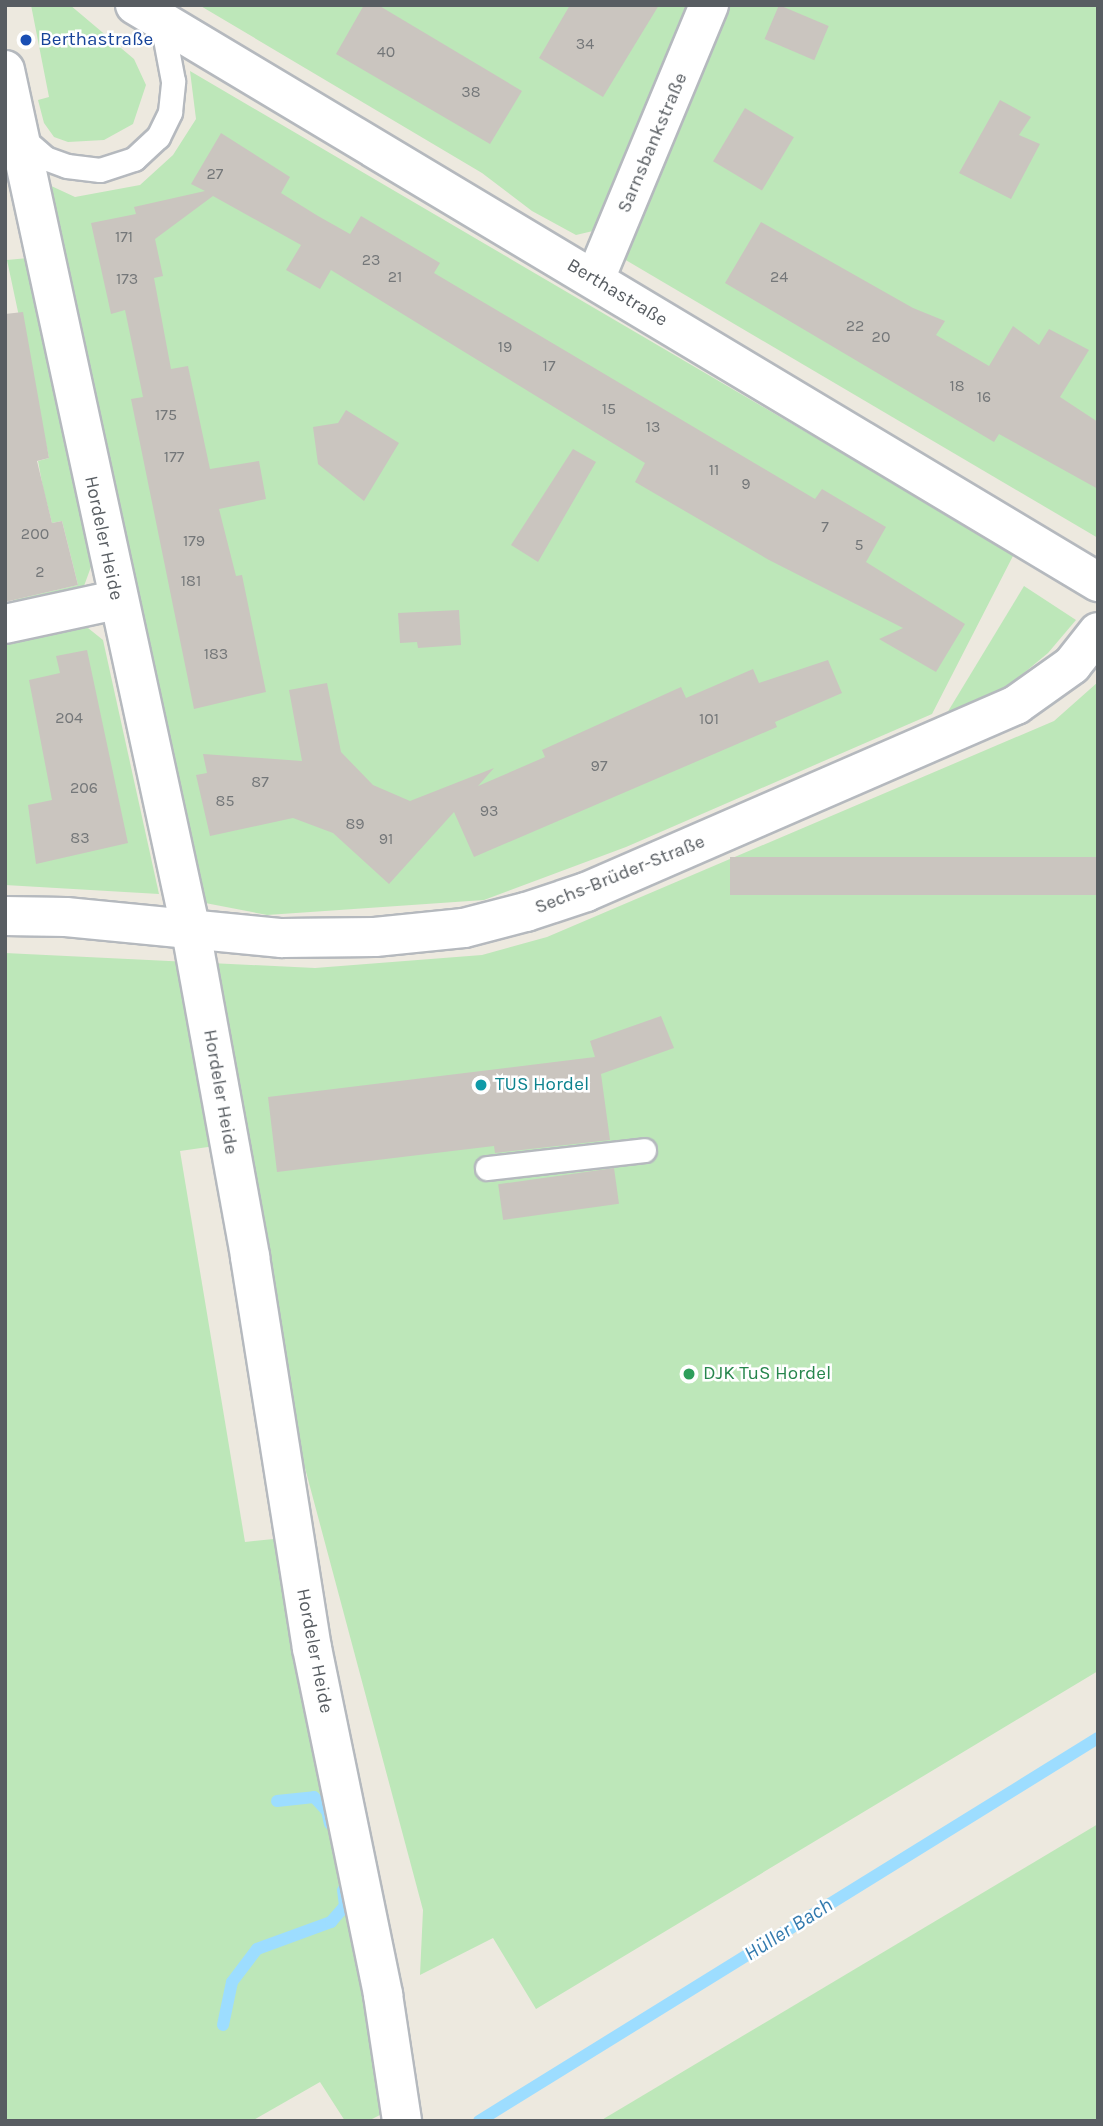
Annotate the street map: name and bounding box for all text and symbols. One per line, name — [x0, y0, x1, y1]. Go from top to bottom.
place label: Berthastraße — [40, 29, 153, 51]
marker: Berthastraße — [18, 32, 34, 48]
house number: 34 — [576, 34, 594, 54]
house number: 40 — [377, 42, 395, 62]
street label: Sarnsbankstraße — [613, 69, 693, 217]
house number: 38 — [461, 82, 481, 102]
house number: 27 — [207, 164, 223, 184]
house number: 171 — [115, 227, 133, 247]
house number: 23 — [362, 250, 380, 270]
street label: Berthastraße — [563, 254, 671, 332]
house number: 21 — [388, 267, 402, 287]
house number: 24 — [770, 267, 788, 287]
house number: 173 — [116, 269, 138, 289]
house number: 22 — [846, 316, 864, 336]
house number: 20 — [872, 327, 890, 347]
house number: 19 — [498, 337, 512, 357]
house number: 17 — [543, 356, 555, 376]
house number: 18 — [949, 376, 965, 396]
house number: 16 — [977, 387, 991, 407]
house number: 15 — [602, 399, 616, 419]
house number: 175 — [155, 405, 177, 425]
house number: 13 — [646, 417, 660, 437]
house number: 177 — [164, 447, 184, 467]
house number: 11 — [709, 460, 719, 480]
street label: Hordeler Heide — [79, 474, 127, 602]
house number: 9 — [741, 474, 751, 494]
house number: 7 — [821, 517, 829, 537]
house number: 200 — [21, 524, 49, 544]
house number: 179 — [183, 531, 205, 551]
house number: 5 — [854, 535, 864, 555]
house number: 2 — [35, 562, 45, 582]
house number: 181 — [181, 571, 201, 591]
house number: 183 — [204, 644, 228, 664]
house number: 204 — [55, 708, 83, 728]
house number: 101 — [699, 709, 719, 729]
house number: 97 — [591, 756, 607, 776]
house number: 87 — [251, 772, 269, 792]
house number: 206 — [70, 778, 98, 798]
house number: 85 — [216, 791, 234, 811]
house number: 93 — [480, 801, 498, 821]
house number: 89 — [345, 814, 365, 834]
house number: 83 — [70, 828, 90, 848]
house number: 91 — [379, 829, 393, 849]
street label: Sechs-Brüder-Straße — [532, 830, 708, 920]
street label: Hordeler Heide — [198, 1028, 242, 1156]
place label: TUS Hordel — [495, 1074, 589, 1096]
marker: TUS Hordel — [473, 1077, 489, 1093]
place label: DJK TuS Hordel — [703, 1363, 831, 1385]
marker: DJK TuS Hordel — [681, 1366, 697, 1382]
street label: Hordeler Heide — [291, 1587, 337, 1715]
water label: Hüller Bach — [739, 1892, 837, 1966]

